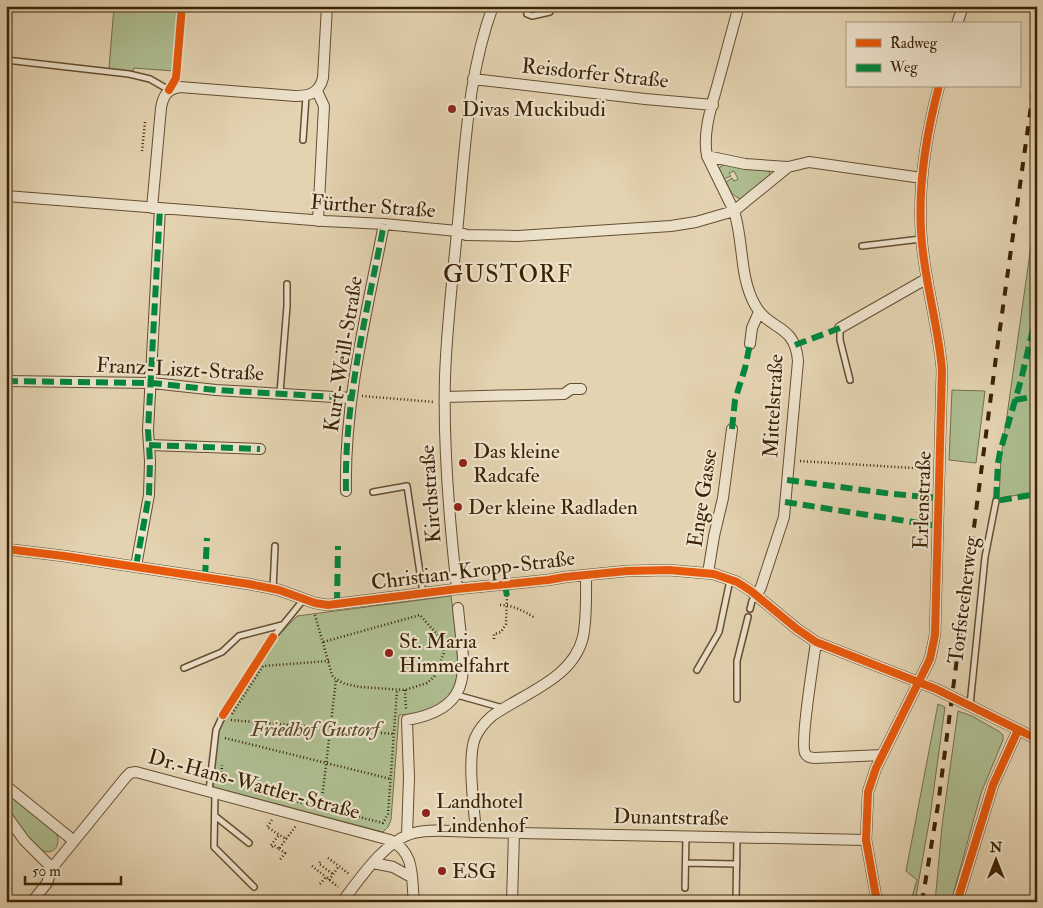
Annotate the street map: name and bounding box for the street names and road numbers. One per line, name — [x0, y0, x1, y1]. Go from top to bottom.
street label: Reisdorfer Straße — [520, 52, 670, 95]
street label: Fürther Straße — [310, 189, 437, 224]
street label: Kurt-Weill-Straße — [318, 274, 369, 434]
street label: Franz-Liszt-Straße — [95, 352, 265, 387]
street label: Mittelstraße — [757, 353, 790, 459]
street label: Kirchstraße — [414, 444, 447, 544]
street label: Enge Gasse — [681, 447, 724, 549]
street label: Erlenstraße — [907, 450, 938, 550]
street label: Torfstecherweg — [942, 534, 985, 665]
street label: Christian-Kropp-Straße — [369, 545, 577, 596]
street label: Dr.-Hans-Wattler-Straße — [145, 743, 363, 826]
street label: Dunantstraße — [613, 803, 729, 832]

